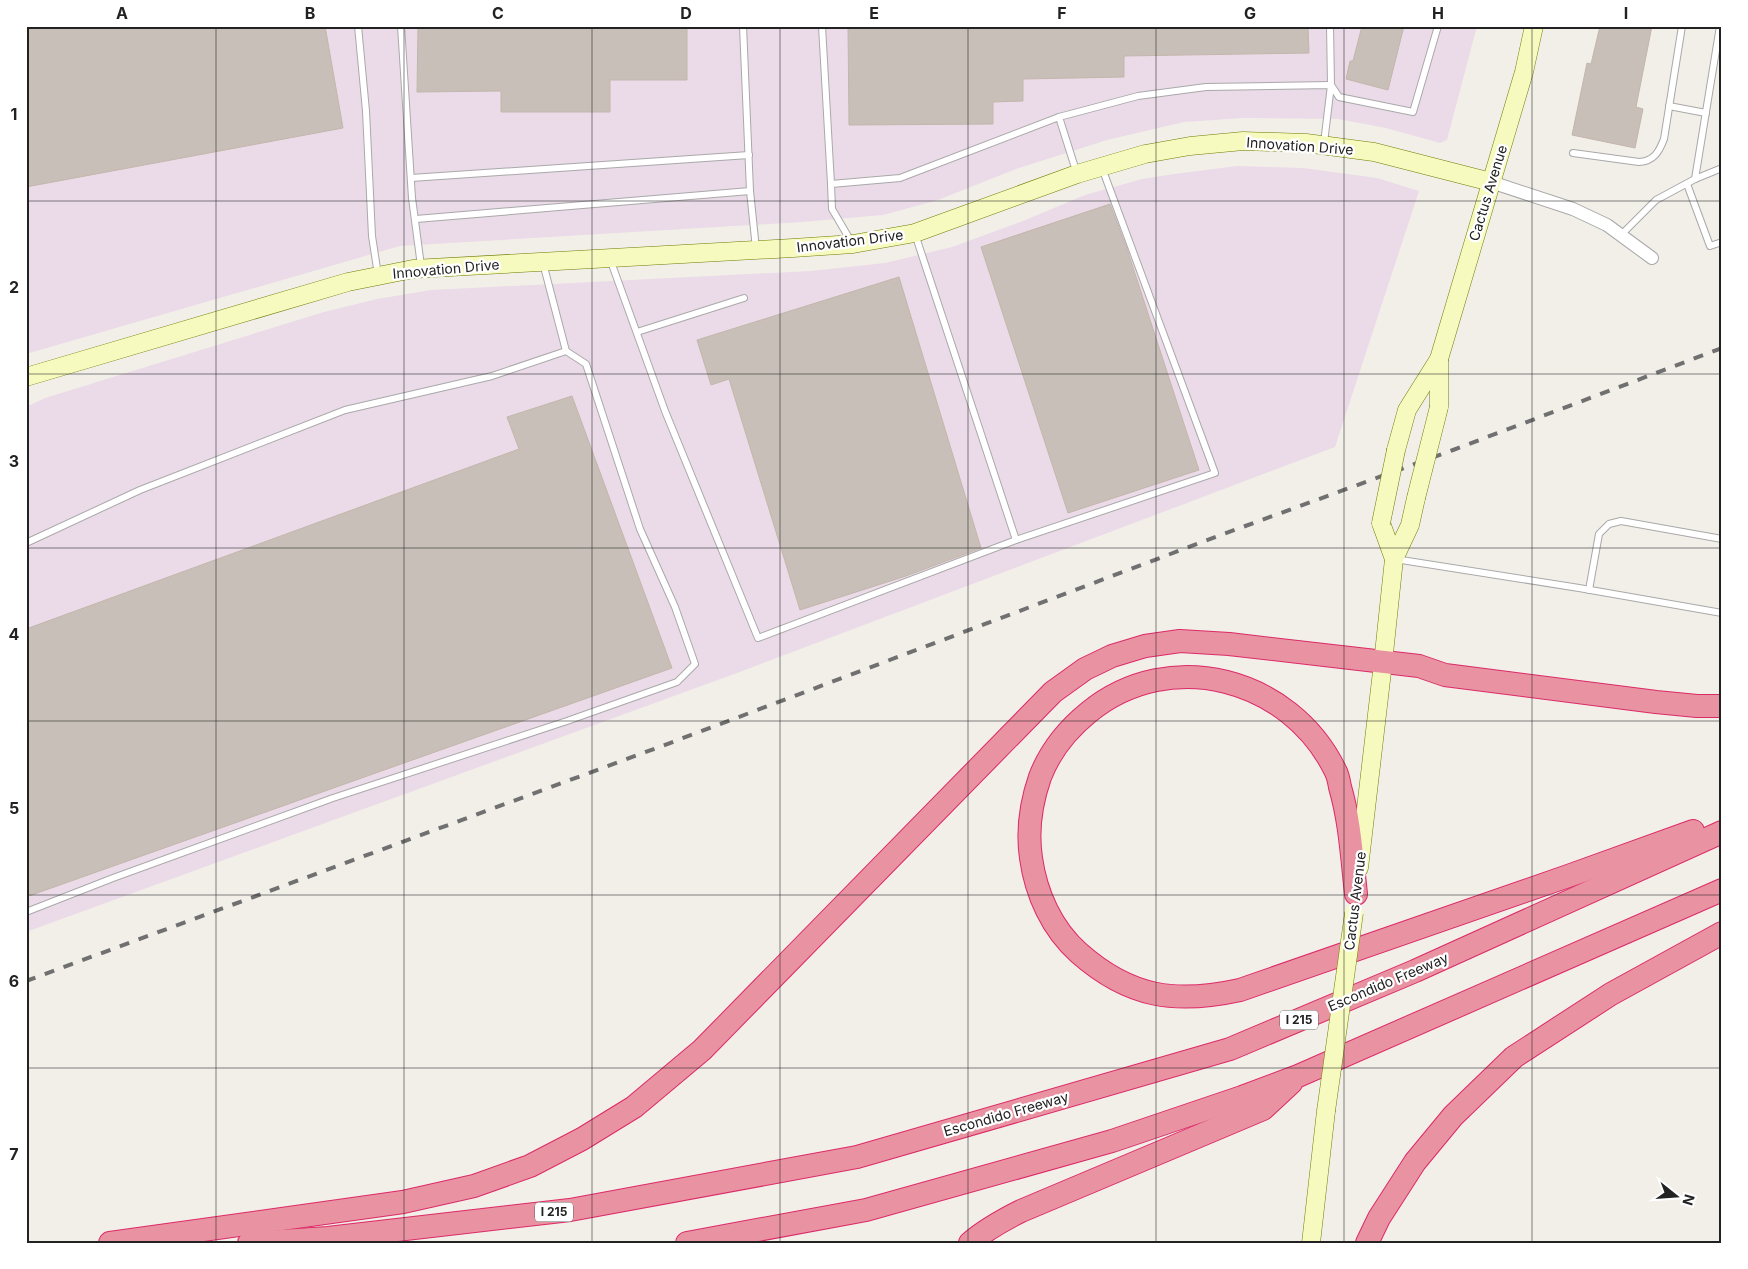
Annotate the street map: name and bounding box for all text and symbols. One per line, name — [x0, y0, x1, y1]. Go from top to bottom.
text: A — [116, 3, 128, 23]
text: B — [305, 3, 315, 23]
text: C — [492, 3, 504, 23]
text: D — [680, 3, 692, 23]
text: E — [869, 3, 879, 23]
text: F — [1057, 3, 1067, 23]
text: G — [1244, 3, 1256, 23]
text: H — [1432, 3, 1444, 23]
text: I — [1624, 3, 1628, 23]
text: 1 — [11, 104, 17, 124]
street label: Innovation Drive — [1246, 133, 1354, 158]
street label: Cactus Avenue — [1465, 143, 1510, 243]
street label: Innovation Drive — [796, 226, 904, 255]
street label: Innovation Drive — [392, 255, 500, 282]
text: 2 — [9, 277, 19, 297]
text: 3 — [9, 451, 19, 471]
text: 4 — [9, 624, 20, 644]
text: 5 — [9, 798, 19, 818]
street label: Cactus Avenue — [1340, 851, 1369, 951]
street label: Escondido Freeway — [1325, 948, 1451, 1015]
text: 6 — [9, 971, 19, 991]
road number: I 215 — [1280, 1010, 1318, 1030]
street label: Escondido Freeway — [941, 1087, 1070, 1140]
text: 7 — [9, 1144, 19, 1164]
north arrow — [1650, 1172, 1700, 1222]
text: N — [1679, 1192, 1699, 1208]
road number: I 215 — [535, 1202, 573, 1222]

